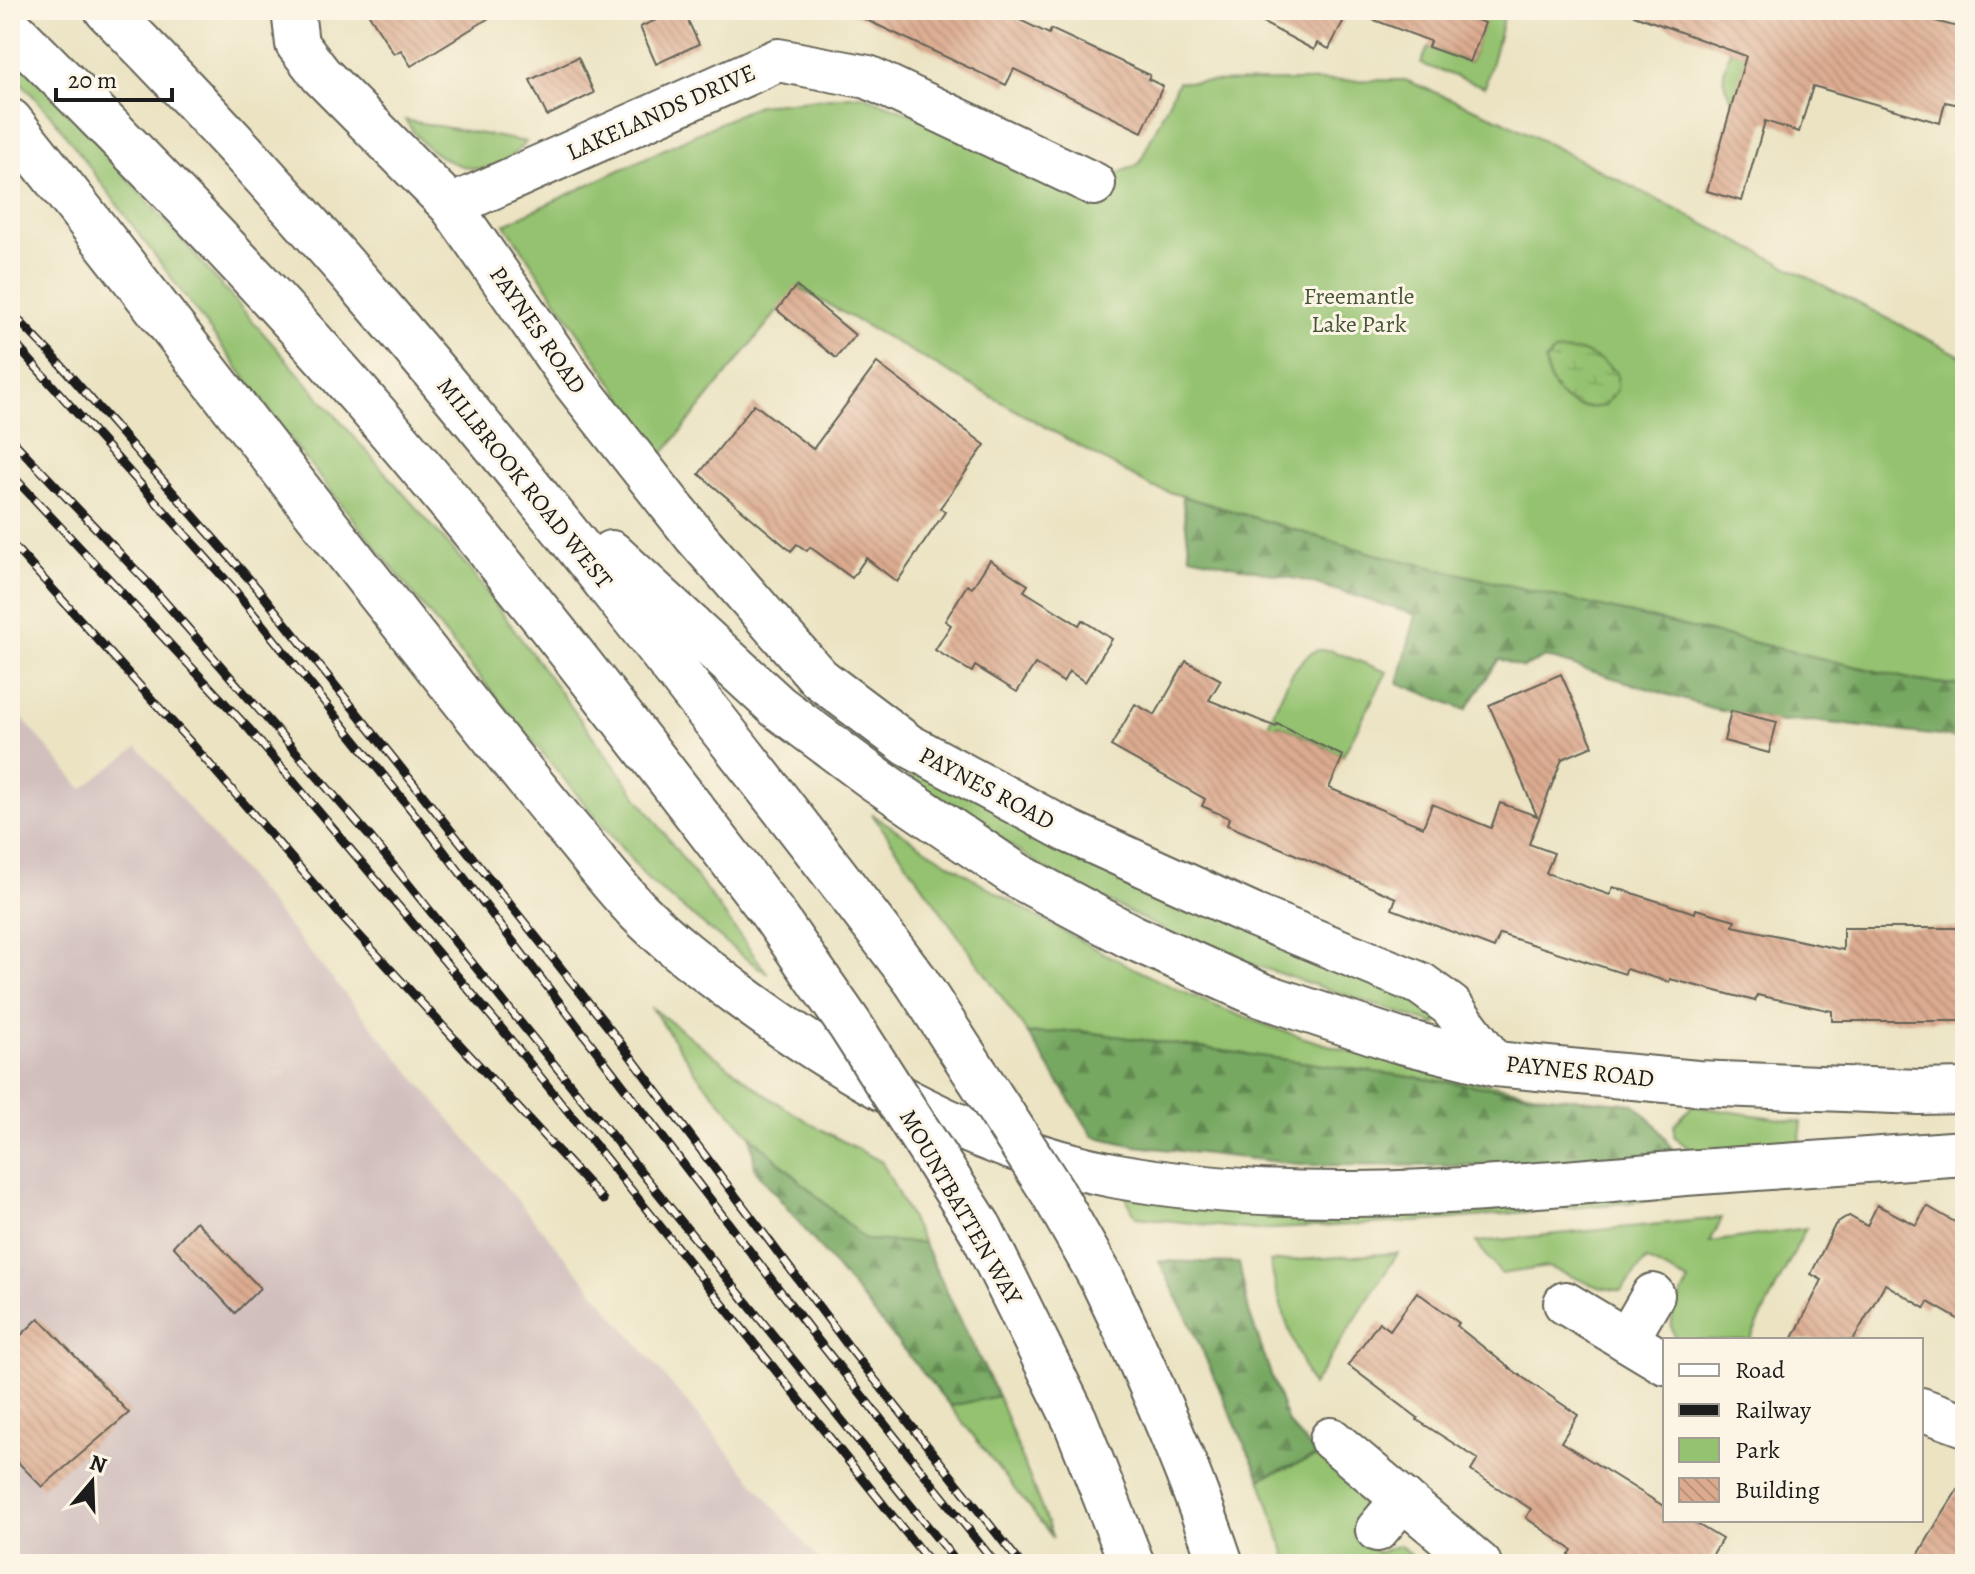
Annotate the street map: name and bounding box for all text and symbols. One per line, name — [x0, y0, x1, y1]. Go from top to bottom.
scale bar — [56, 52, 172, 102]
street label: LAKELANDS DRIVE — [562, 56, 760, 168]
text: 20 m — [68, 64, 117, 96]
street label: PAYNES ROAD — [482, 260, 594, 400]
park label: Freemantle Lake Park — [1303, 280, 1415, 340]
street label: MILLBROOK ROAD WEST — [430, 371, 620, 595]
street label: PAYNES ROAD — [914, 739, 1060, 837]
street label: PAYNES ROAD — [1504, 1047, 1656, 1095]
street label: MOUNTBATTEN WAY — [892, 1103, 1031, 1311]
legend — [1663, 1338, 1923, 1522]
text: Road — [1735, 1354, 1785, 1386]
text: Railway — [1735, 1394, 1811, 1426]
text: Park — [1735, 1434, 1780, 1466]
north arrow — [52, 1442, 132, 1522]
text: N — [86, 1447, 111, 1481]
text: Building — [1735, 1474, 1820, 1506]

